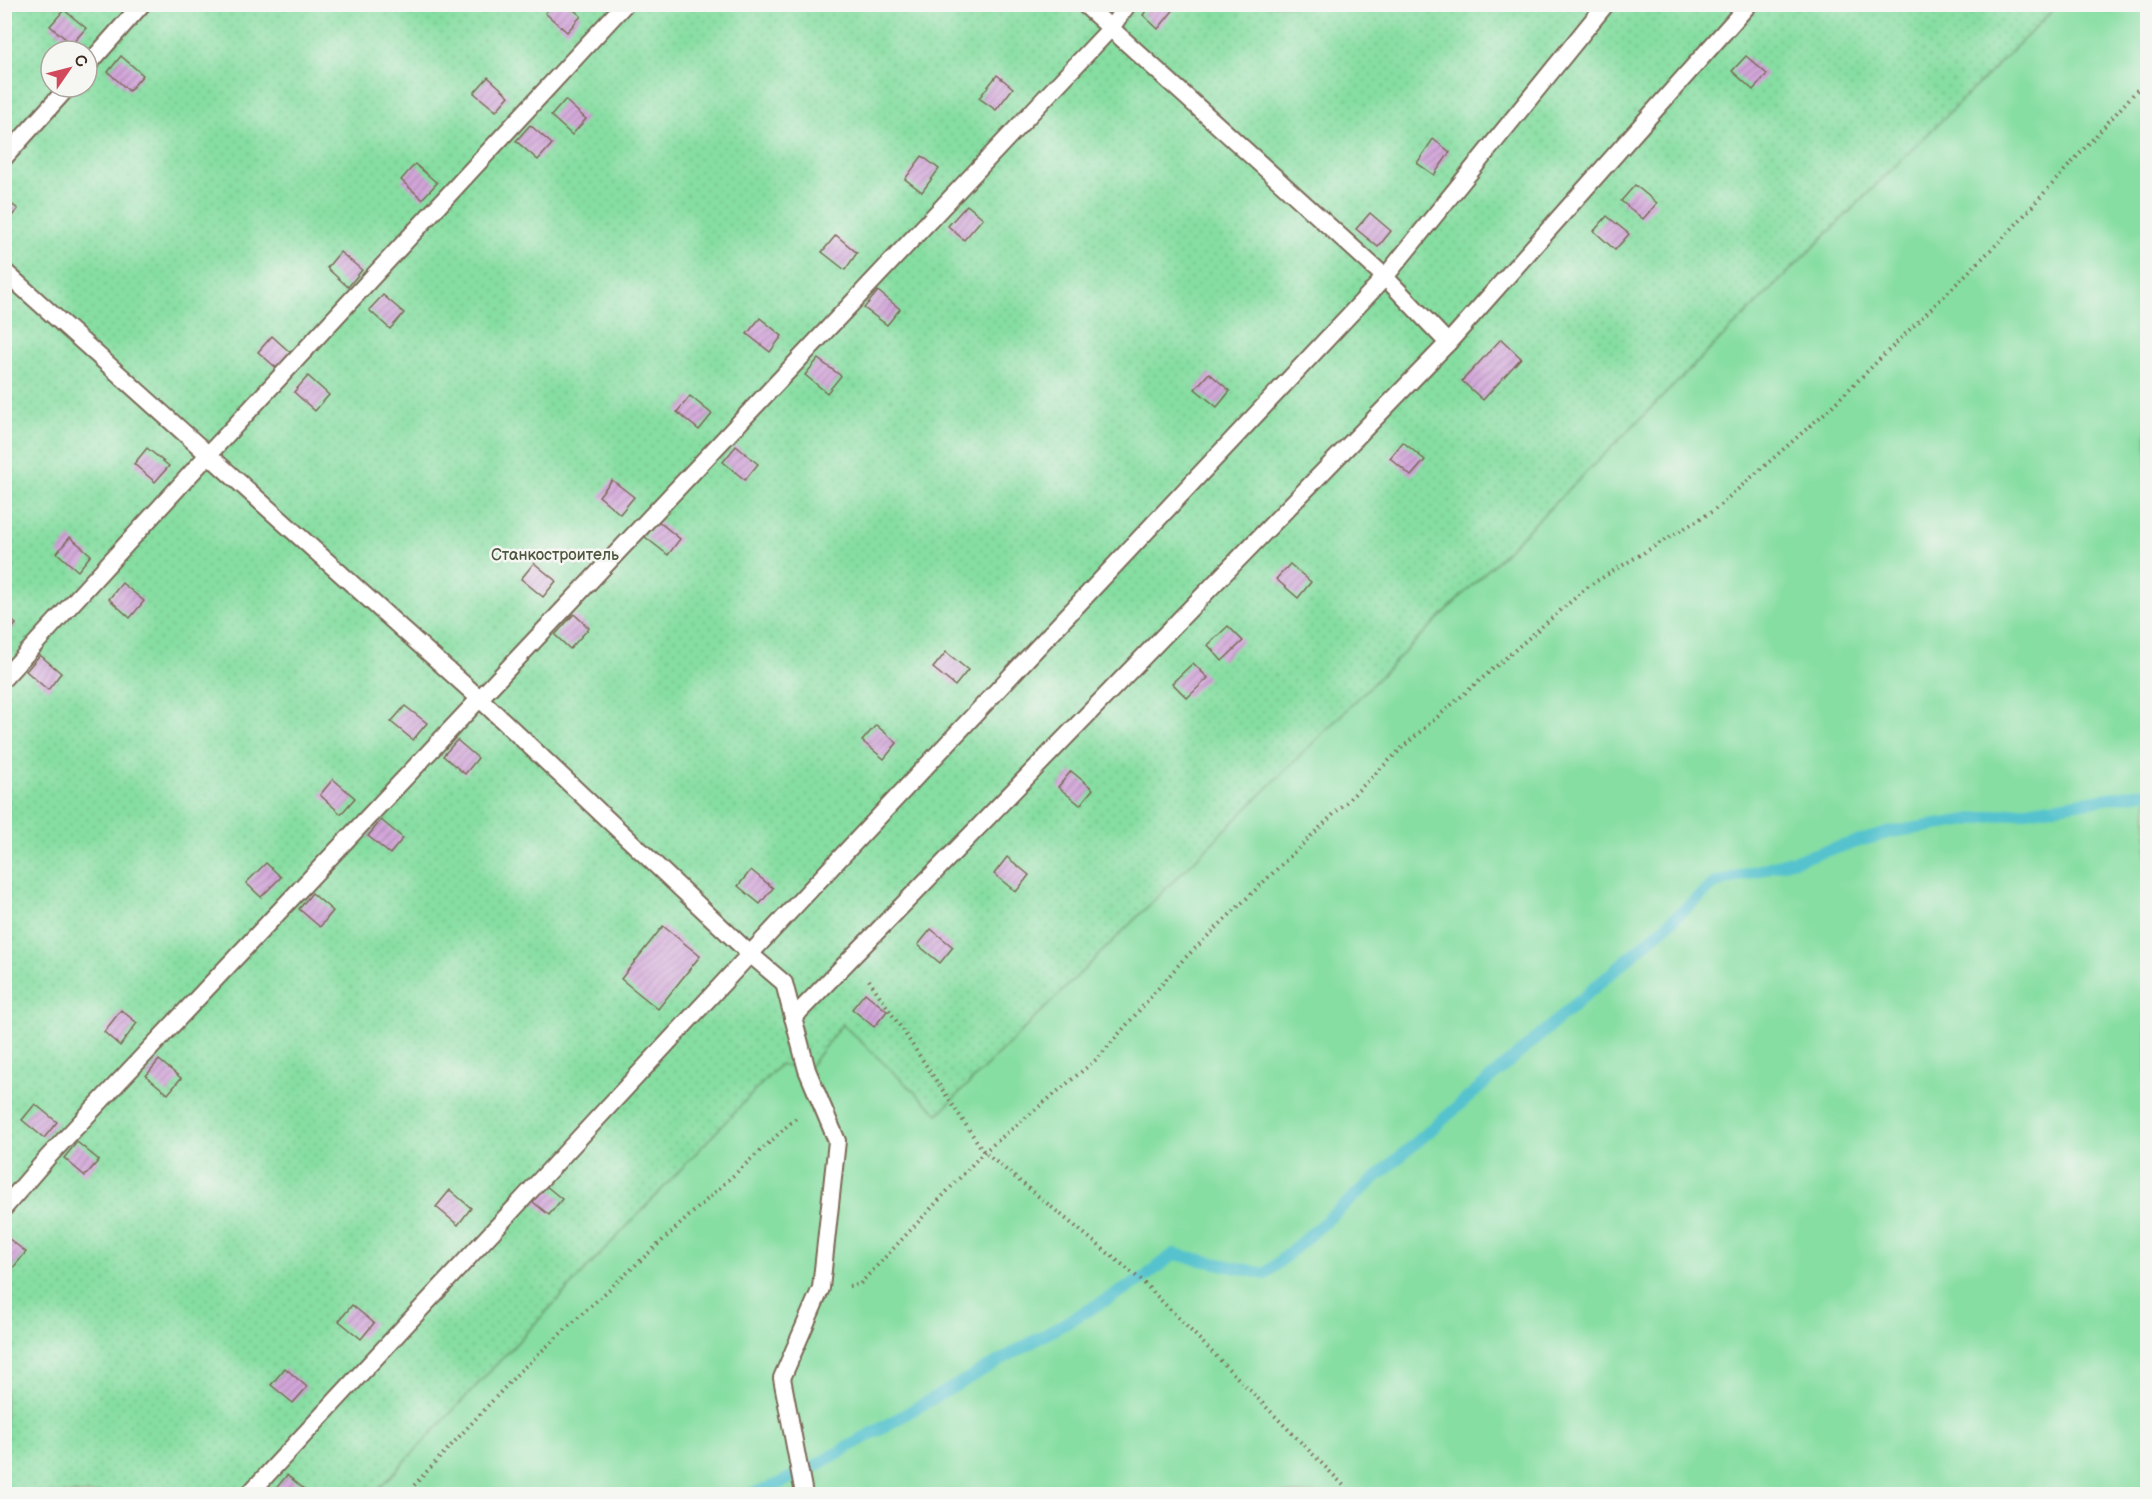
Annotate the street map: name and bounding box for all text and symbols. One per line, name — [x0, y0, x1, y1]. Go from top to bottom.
north arrow — [39, 39, 99, 99]
text: С — [69, 51, 91, 71]
park label: Станкостроитель — [491, 546, 619, 565]

